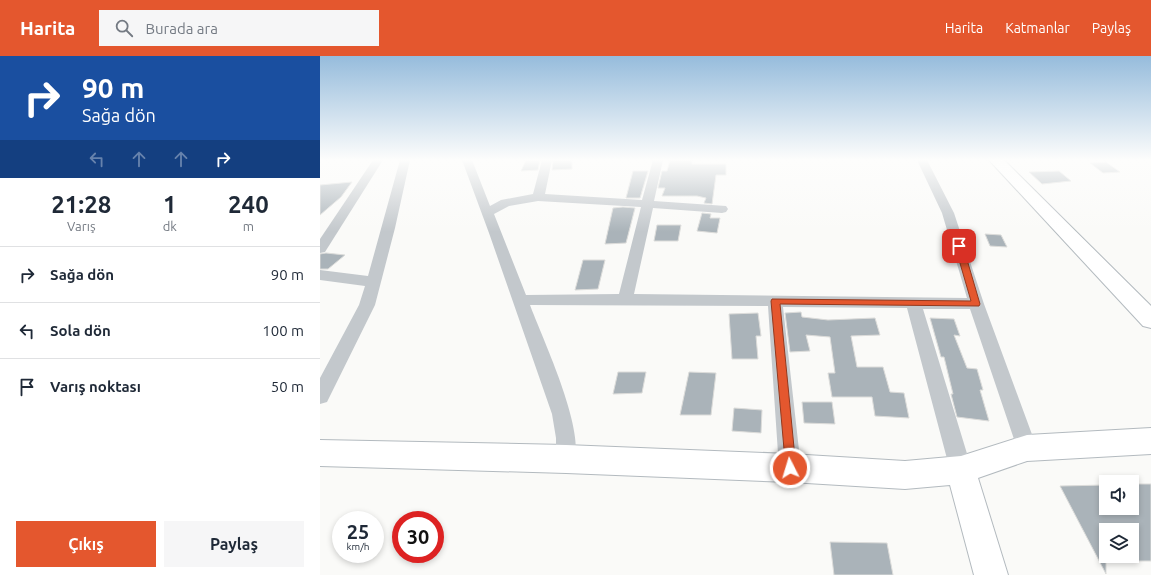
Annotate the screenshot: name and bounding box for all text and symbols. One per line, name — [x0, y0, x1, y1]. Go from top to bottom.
search box — [99, 10, 379, 46]
text: Harita — [20, 17, 75, 39]
icon: search — [113, 17, 135, 39]
text: Burada ara — [145, 20, 218, 37]
text: Harita — [945, 20, 983, 36]
text: Katmanlar — [1005, 20, 1070, 36]
text: Paylaş — [1092, 20, 1131, 36]
icon: right — [16, 72, 68, 124]
text: 90 m — [82, 72, 144, 103]
text: Sağa dön — [82, 105, 156, 125]
icon: left — [86, 148, 108, 170]
icon: ahead — [128, 148, 150, 170]
icon: ahead — [170, 148, 192, 170]
icon: right — [212, 148, 234, 170]
text: 21:28 — [51, 191, 111, 218]
text: 1 — [163, 191, 176, 218]
text: 240 — [228, 191, 269, 218]
text: Varış — [67, 219, 96, 233]
text: dk — [163, 219, 177, 233]
text: m — [243, 219, 254, 233]
pin — [942, 229, 976, 263]
icon: arrive — [948, 235, 970, 257]
icon: right — [16, 264, 38, 286]
text: Sağa dön — [50, 266, 114, 283]
text: 90 m — [271, 266, 304, 283]
icon: left — [16, 320, 38, 342]
text: Sola dön — [50, 322, 111, 339]
text: 100 m — [262, 322, 304, 339]
icon: arrive — [16, 376, 38, 398]
text: Varış noktası — [50, 378, 141, 395]
text: 50 m — [271, 378, 304, 395]
position arrow — [769, 447, 811, 489]
map controls — [1099, 475, 1139, 563]
button: sound — [1099, 475, 1139, 515]
speed limit sign: 30 — [392, 511, 444, 563]
text: 25 — [347, 520, 369, 543]
button: Çıkış — [16, 521, 156, 567]
button: Paylaş — [164, 521, 304, 567]
button: layers — [1099, 523, 1139, 563]
text: km/h — [346, 541, 370, 552]

